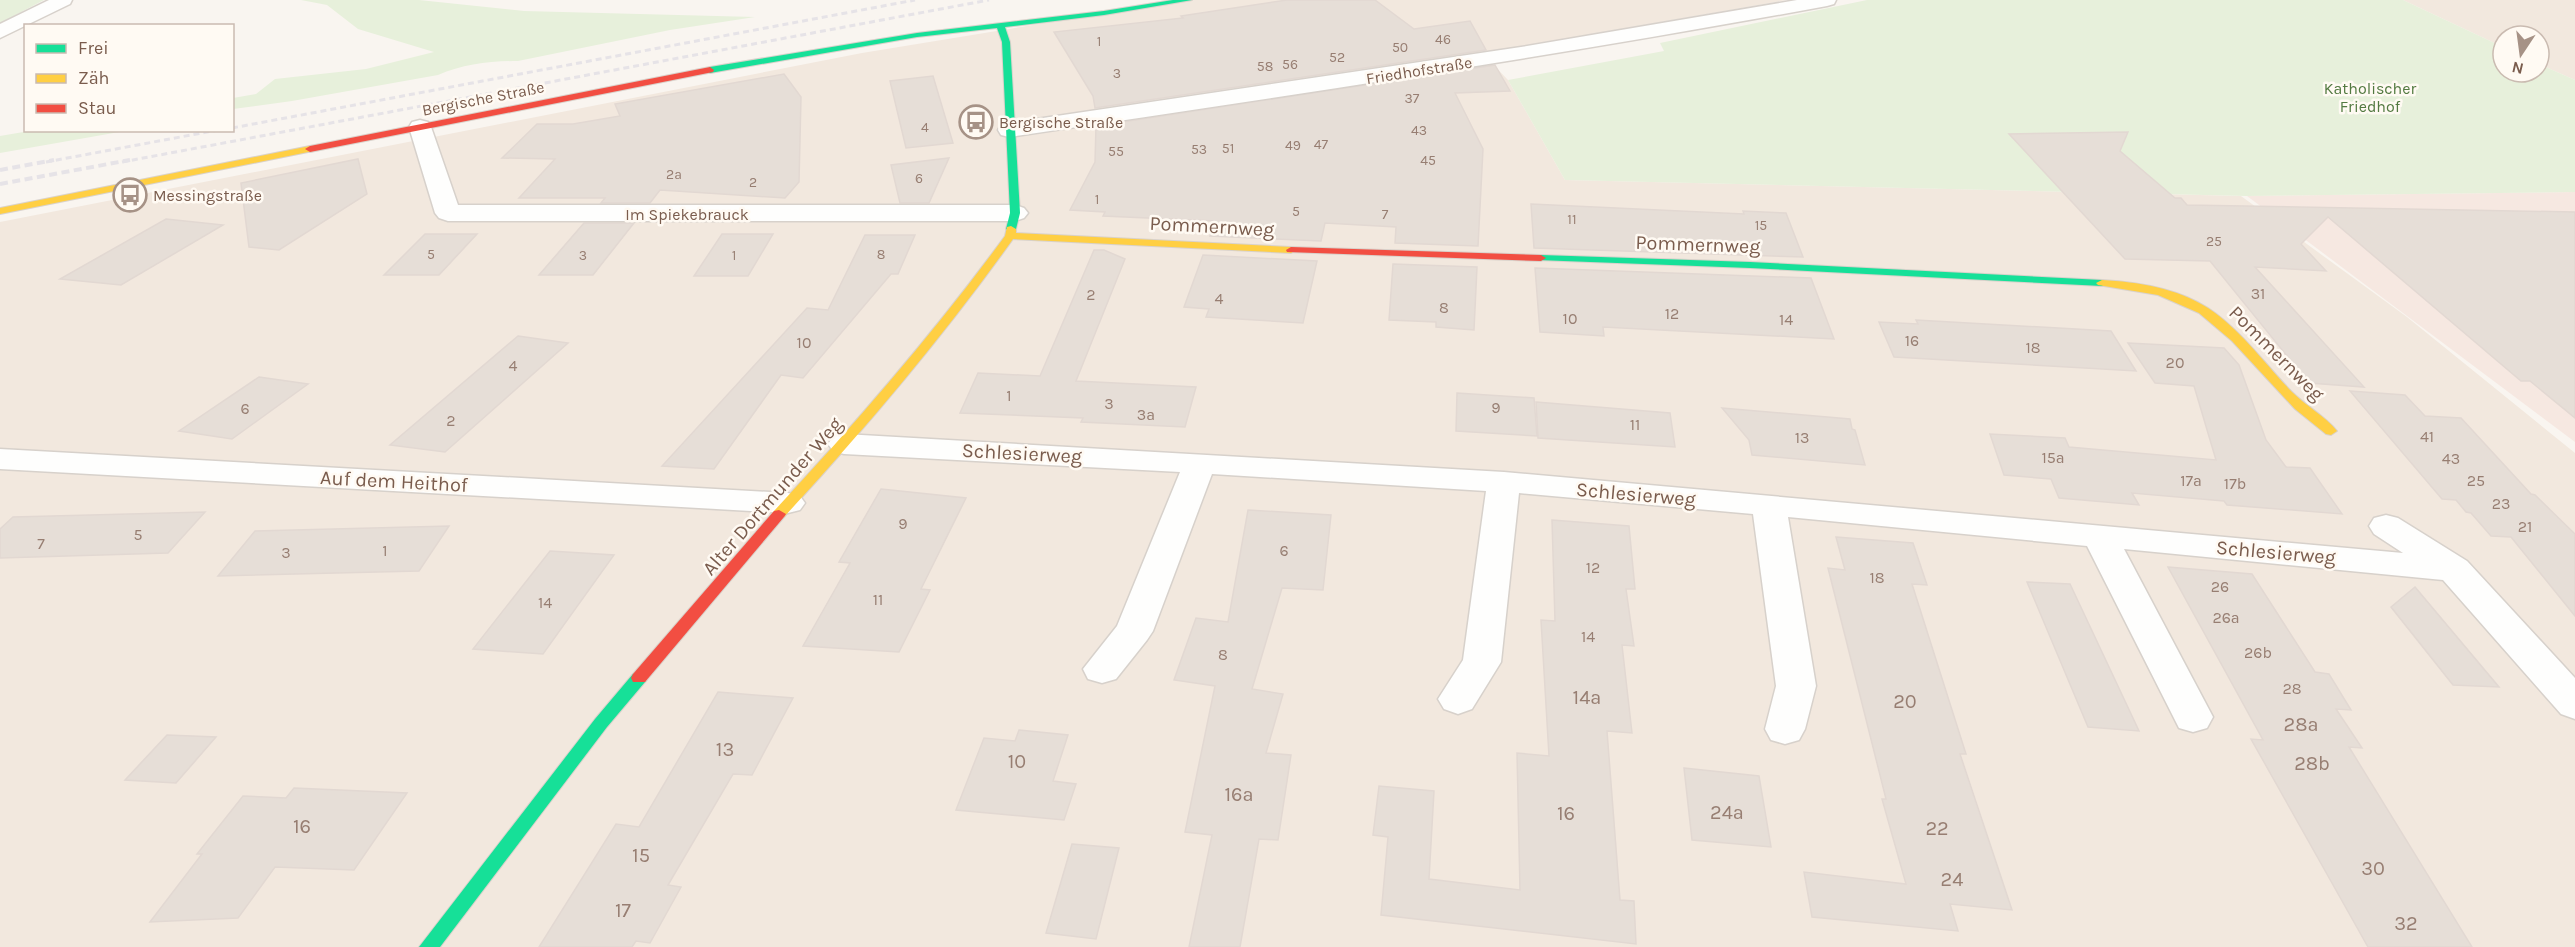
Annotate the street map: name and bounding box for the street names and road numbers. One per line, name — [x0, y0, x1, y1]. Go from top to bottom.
street label: Friedhofstraße — [1365, 53, 1473, 88]
street label: Bergische Straße — [420, 77, 546, 120]
street label: Im Spiekebrauck — [625, 205, 749, 224]
street label: Pommernweg — [1149, 212, 1275, 241]
street label: Pommernweg — [1635, 231, 1761, 258]
street label: Pommernweg — [2224, 301, 2329, 406]
street label: Alter Dortmunder Weg — [698, 413, 847, 580]
street label: Schlesierweg — [961, 439, 1083, 468]
street label: Auf dem Heithof — [320, 466, 468, 497]
street label: Schlesierweg — [1575, 478, 1697, 511]
street label: Schlesierweg — [2215, 536, 2337, 569]

